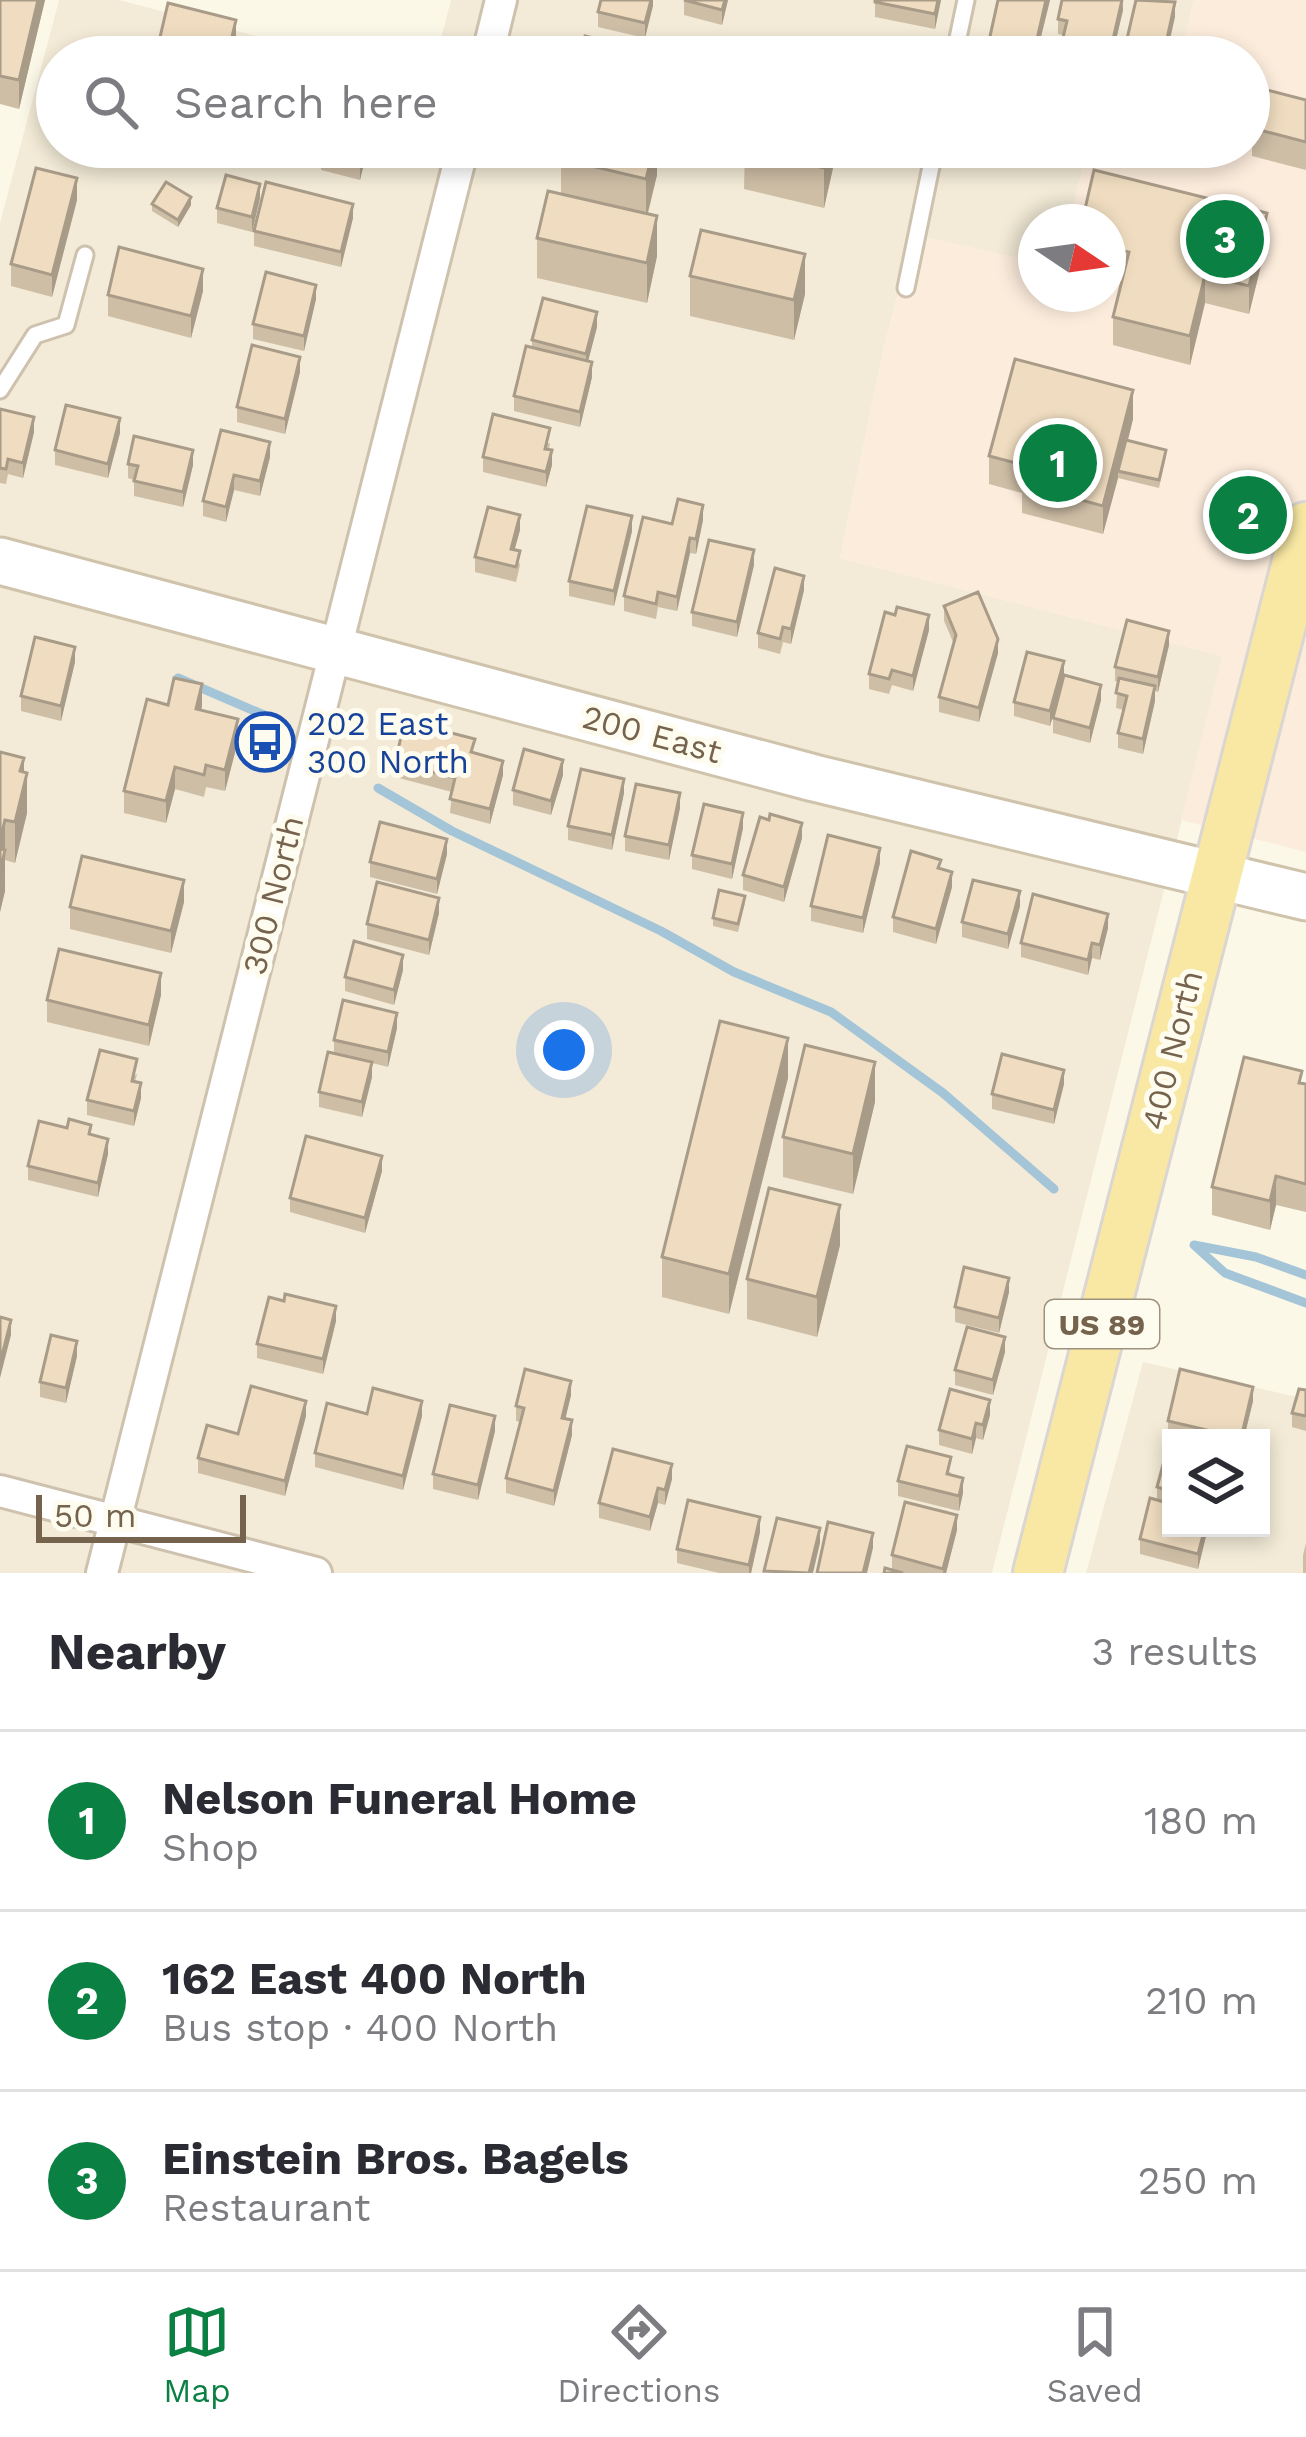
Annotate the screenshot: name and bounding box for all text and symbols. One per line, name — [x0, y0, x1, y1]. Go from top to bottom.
search box — [36, 36, 1270, 168]
icon: search — [78, 69, 144, 135]
text: Search here — [174, 76, 438, 129]
pin: 3 — [1186, 194, 1264, 284]
north arrow — [1018, 204, 1126, 312]
pin: 1 — [1019, 418, 1097, 508]
pin: 2 — [1209, 470, 1287, 560]
street label: 200 East — [578, 697, 726, 771]
place label: 202 East 300 North — [307, 704, 469, 781]
bus stop icon: 202 East 300 North — [234, 711, 296, 773]
street label: 300 North — [234, 812, 312, 978]
street label: 400 North — [1133, 966, 1211, 1134]
your location — [534, 1020, 594, 1080]
road number: US 89 — [1045, 1300, 1159, 1348]
map controls — [1162, 1429, 1270, 1537]
button: layers — [1162, 1429, 1270, 1537]
scale bar — [36, 1489, 246, 1542]
text: 50 m — [54, 1496, 136, 1535]
text: Nearby — [48, 1622, 226, 1681]
text: 3 results — [1092, 1629, 1258, 1674]
text: Nelson Funeral Home — [162, 1772, 637, 1825]
text: 1 — [79, 1798, 95, 1843]
text: 180 m — [1144, 1798, 1258, 1843]
text: Shop — [162, 1825, 259, 1870]
text: 162 East 400 North — [162, 1952, 587, 2005]
text: 2 — [75, 1978, 99, 2023]
text: 210 m — [1145, 1978, 1258, 2023]
text: Bus stop · 400 North — [162, 2005, 558, 2050]
text: Einstein Bros. Bagels — [162, 2132, 629, 2185]
text: 3 — [75, 2158, 99, 2203]
text: 250 m — [1138, 2158, 1258, 2203]
text: Restaurant — [162, 2185, 370, 2230]
tab: Map — [163, 2299, 231, 2410]
tab: Directions — [557, 2299, 720, 2410]
tab: Saved — [1047, 2299, 1143, 2410]

